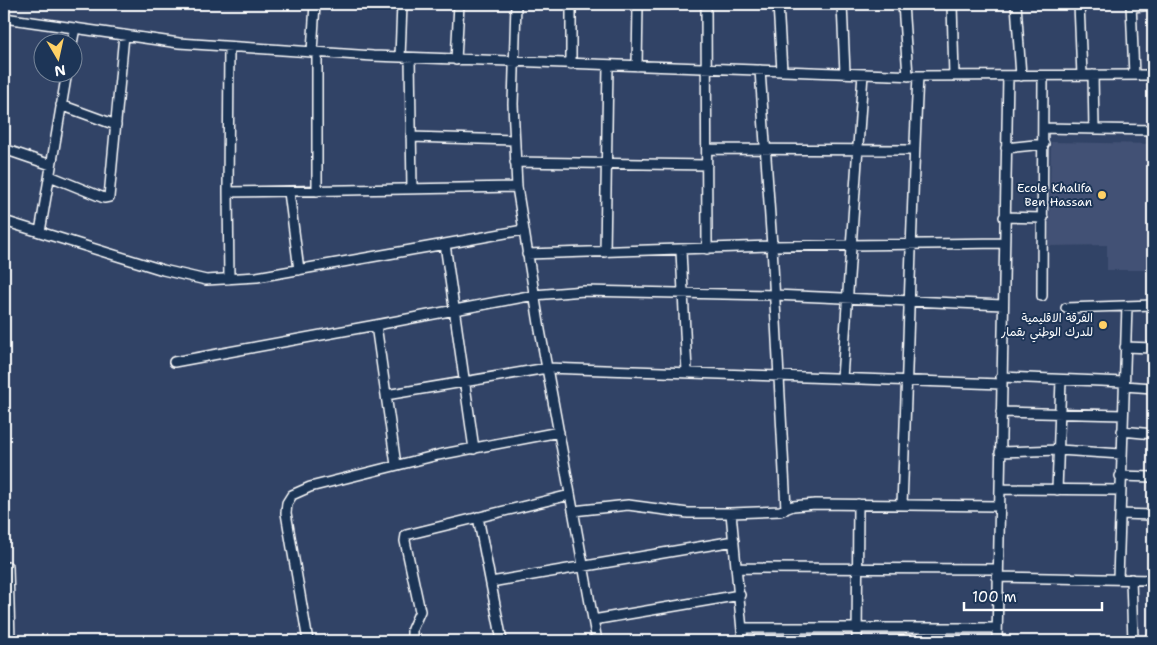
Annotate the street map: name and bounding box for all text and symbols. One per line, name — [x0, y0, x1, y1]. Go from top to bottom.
north arrow — [32, 32, 82, 82]
text: N — [53, 61, 67, 81]
place label: Ecole Khalifa Ben Hassan — [1017, 180, 1093, 210]
marker: Ecole Khalifa Ben Hassan — [1096, 189, 1108, 201]
place label: الفرقة الاقليمية للدرك الوطني بقمار — [1000, 310, 1093, 343]
marker: الفرقة الاقليمية للدرك الوطني بقمار — [1097, 319, 1109, 331]
scale bar — [964, 580, 1102, 612]
text: 100 m — [972, 587, 1017, 607]

